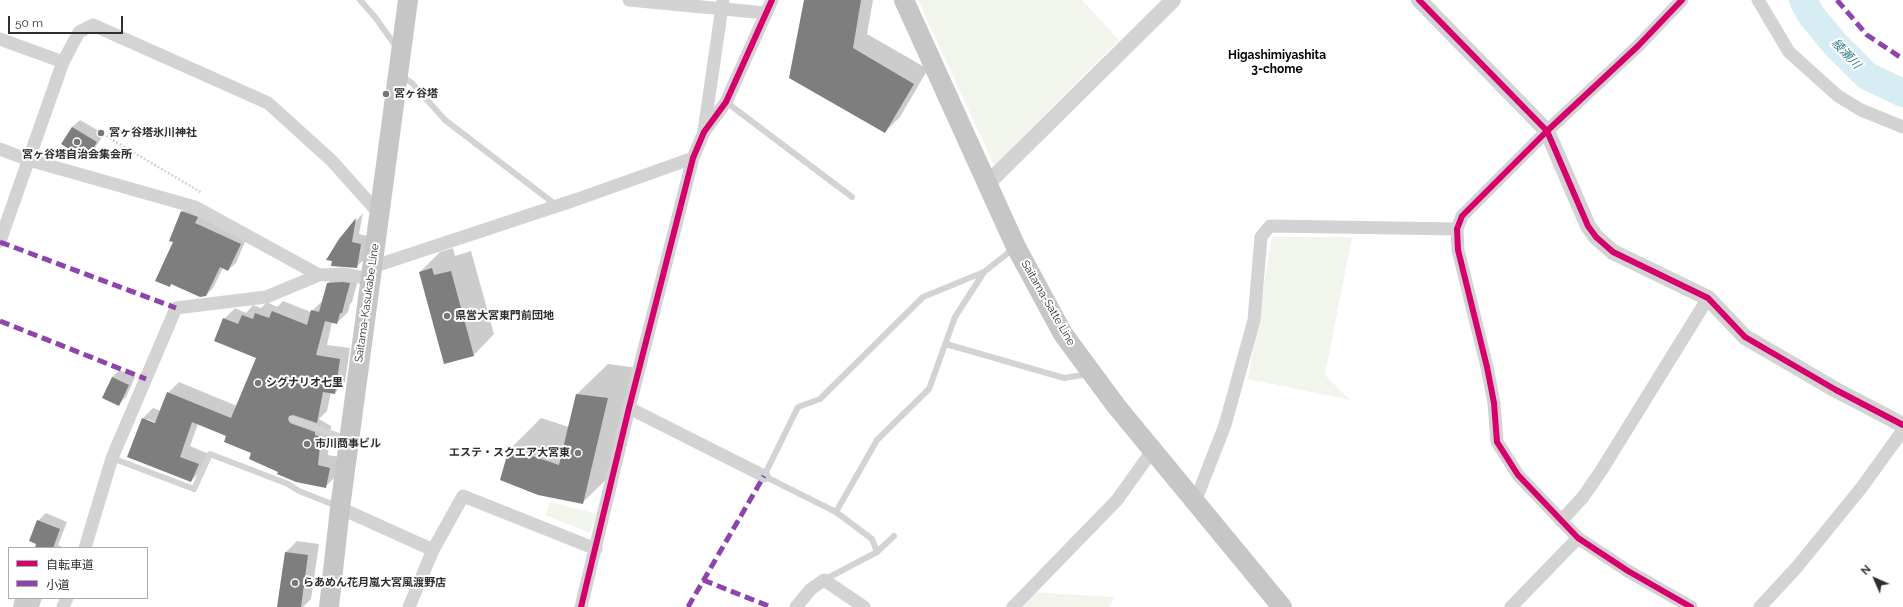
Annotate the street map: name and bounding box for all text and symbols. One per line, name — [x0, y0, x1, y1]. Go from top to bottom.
scale bar — [10, 8, 125, 34]
text: 50 m — [15, 16, 43, 30]
water label: 綾瀬川 — [1828, 36, 1864, 72]
district label: Higashimiyashita 3-chome — [1228, 48, 1326, 76]
place label: 宮ヶ谷塔 — [394, 87, 438, 101]
marker: 宮ヶ谷塔 — [381, 89, 391, 99]
place label: 宮ヶ谷塔氷川神社 — [109, 126, 197, 140]
marker: 宮ヶ谷塔氷川神社 — [96, 128, 106, 138]
marker: 宮ヶ谷塔自治会集会所 — [72, 137, 82, 147]
place label: 宮ヶ谷塔自治会集会所 — [22, 148, 132, 162]
street label: Saitama-Kasukabe Line — [352, 243, 382, 363]
street label: Saitama-Satte Line — [1018, 258, 1078, 348]
place label: 県営大宮東門前団地 — [455, 309, 554, 323]
marker: 県営大宮東門前団地 — [442, 311, 452, 321]
place label: シグナリオ七里 — [266, 376, 343, 390]
marker: シグナリオ七里 — [253, 378, 263, 388]
place label: 市川商事ビル — [315, 437, 381, 451]
marker: 市川商事ビル — [302, 439, 312, 449]
place label: エステ・スクエア大宮東 — [449, 446, 570, 460]
marker: エステ・スクエア大宮東 — [573, 448, 583, 458]
legend — [8, 547, 148, 599]
text: 自転車道 — [46, 558, 94, 572]
north arrow — [1855, 559, 1895, 599]
text: N — [1859, 563, 1874, 578]
place label: らあめん花月嵐大宮風渡野店 — [303, 576, 446, 590]
text: 小道 — [46, 578, 70, 592]
marker: らあめん花月嵐大宮風渡野店 — [290, 578, 300, 588]

